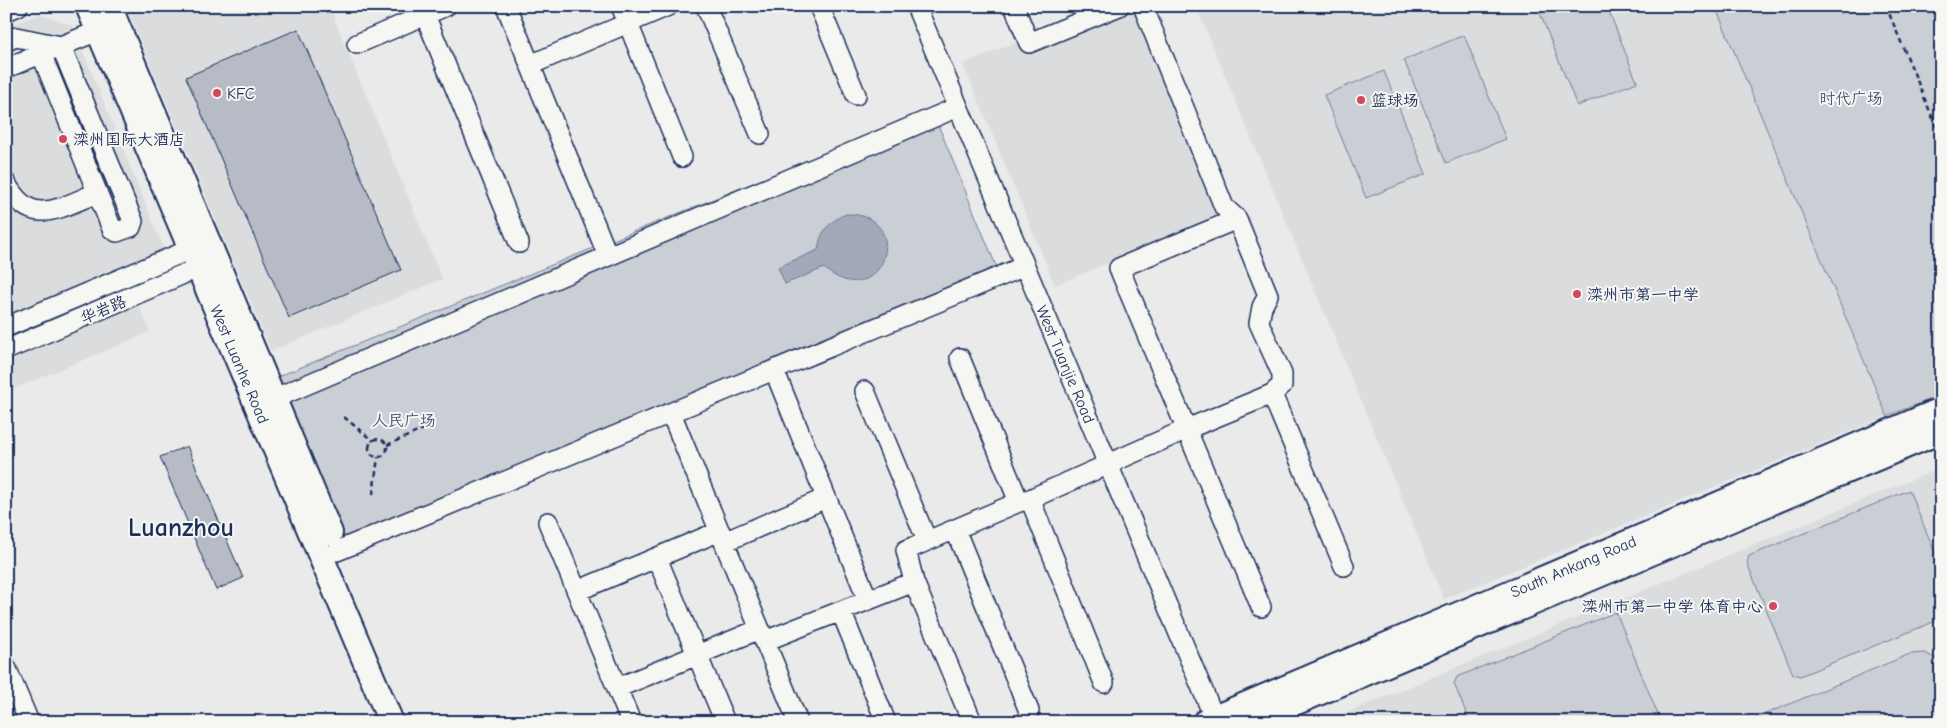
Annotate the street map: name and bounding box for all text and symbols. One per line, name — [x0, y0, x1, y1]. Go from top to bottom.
place label: KFC — [227, 85, 255, 103]
marker: KFC — [211, 87, 223, 99]
park label: 时代广场 — [1819, 90, 1883, 108]
place label: 篮球场 — [1371, 92, 1419, 110]
marker: 篮球场 — [1355, 94, 1367, 106]
place label: 滦州国际大酒店 — [73, 131, 185, 149]
marker: 滦州国际大酒店 — [57, 133, 69, 145]
place label: 滦州市第一中学 — [1587, 286, 1699, 304]
marker: 滦州市第一中学 — [1571, 288, 1583, 300]
street label: 华岩路 — [78, 292, 129, 328]
street label: West Luanhe Road — [206, 302, 272, 426]
street label: West Tuanjie Road — [1032, 303, 1098, 426]
park label: 人民广场 — [372, 412, 436, 430]
district label: Luanzhou — [128, 513, 234, 543]
street label: South Ankang Road — [1508, 532, 1639, 602]
place label: 滦州市第一中学 体育中心 — [1582, 598, 1763, 616]
marker: 滦州市第一中学 体育中心 — [1767, 600, 1779, 612]

